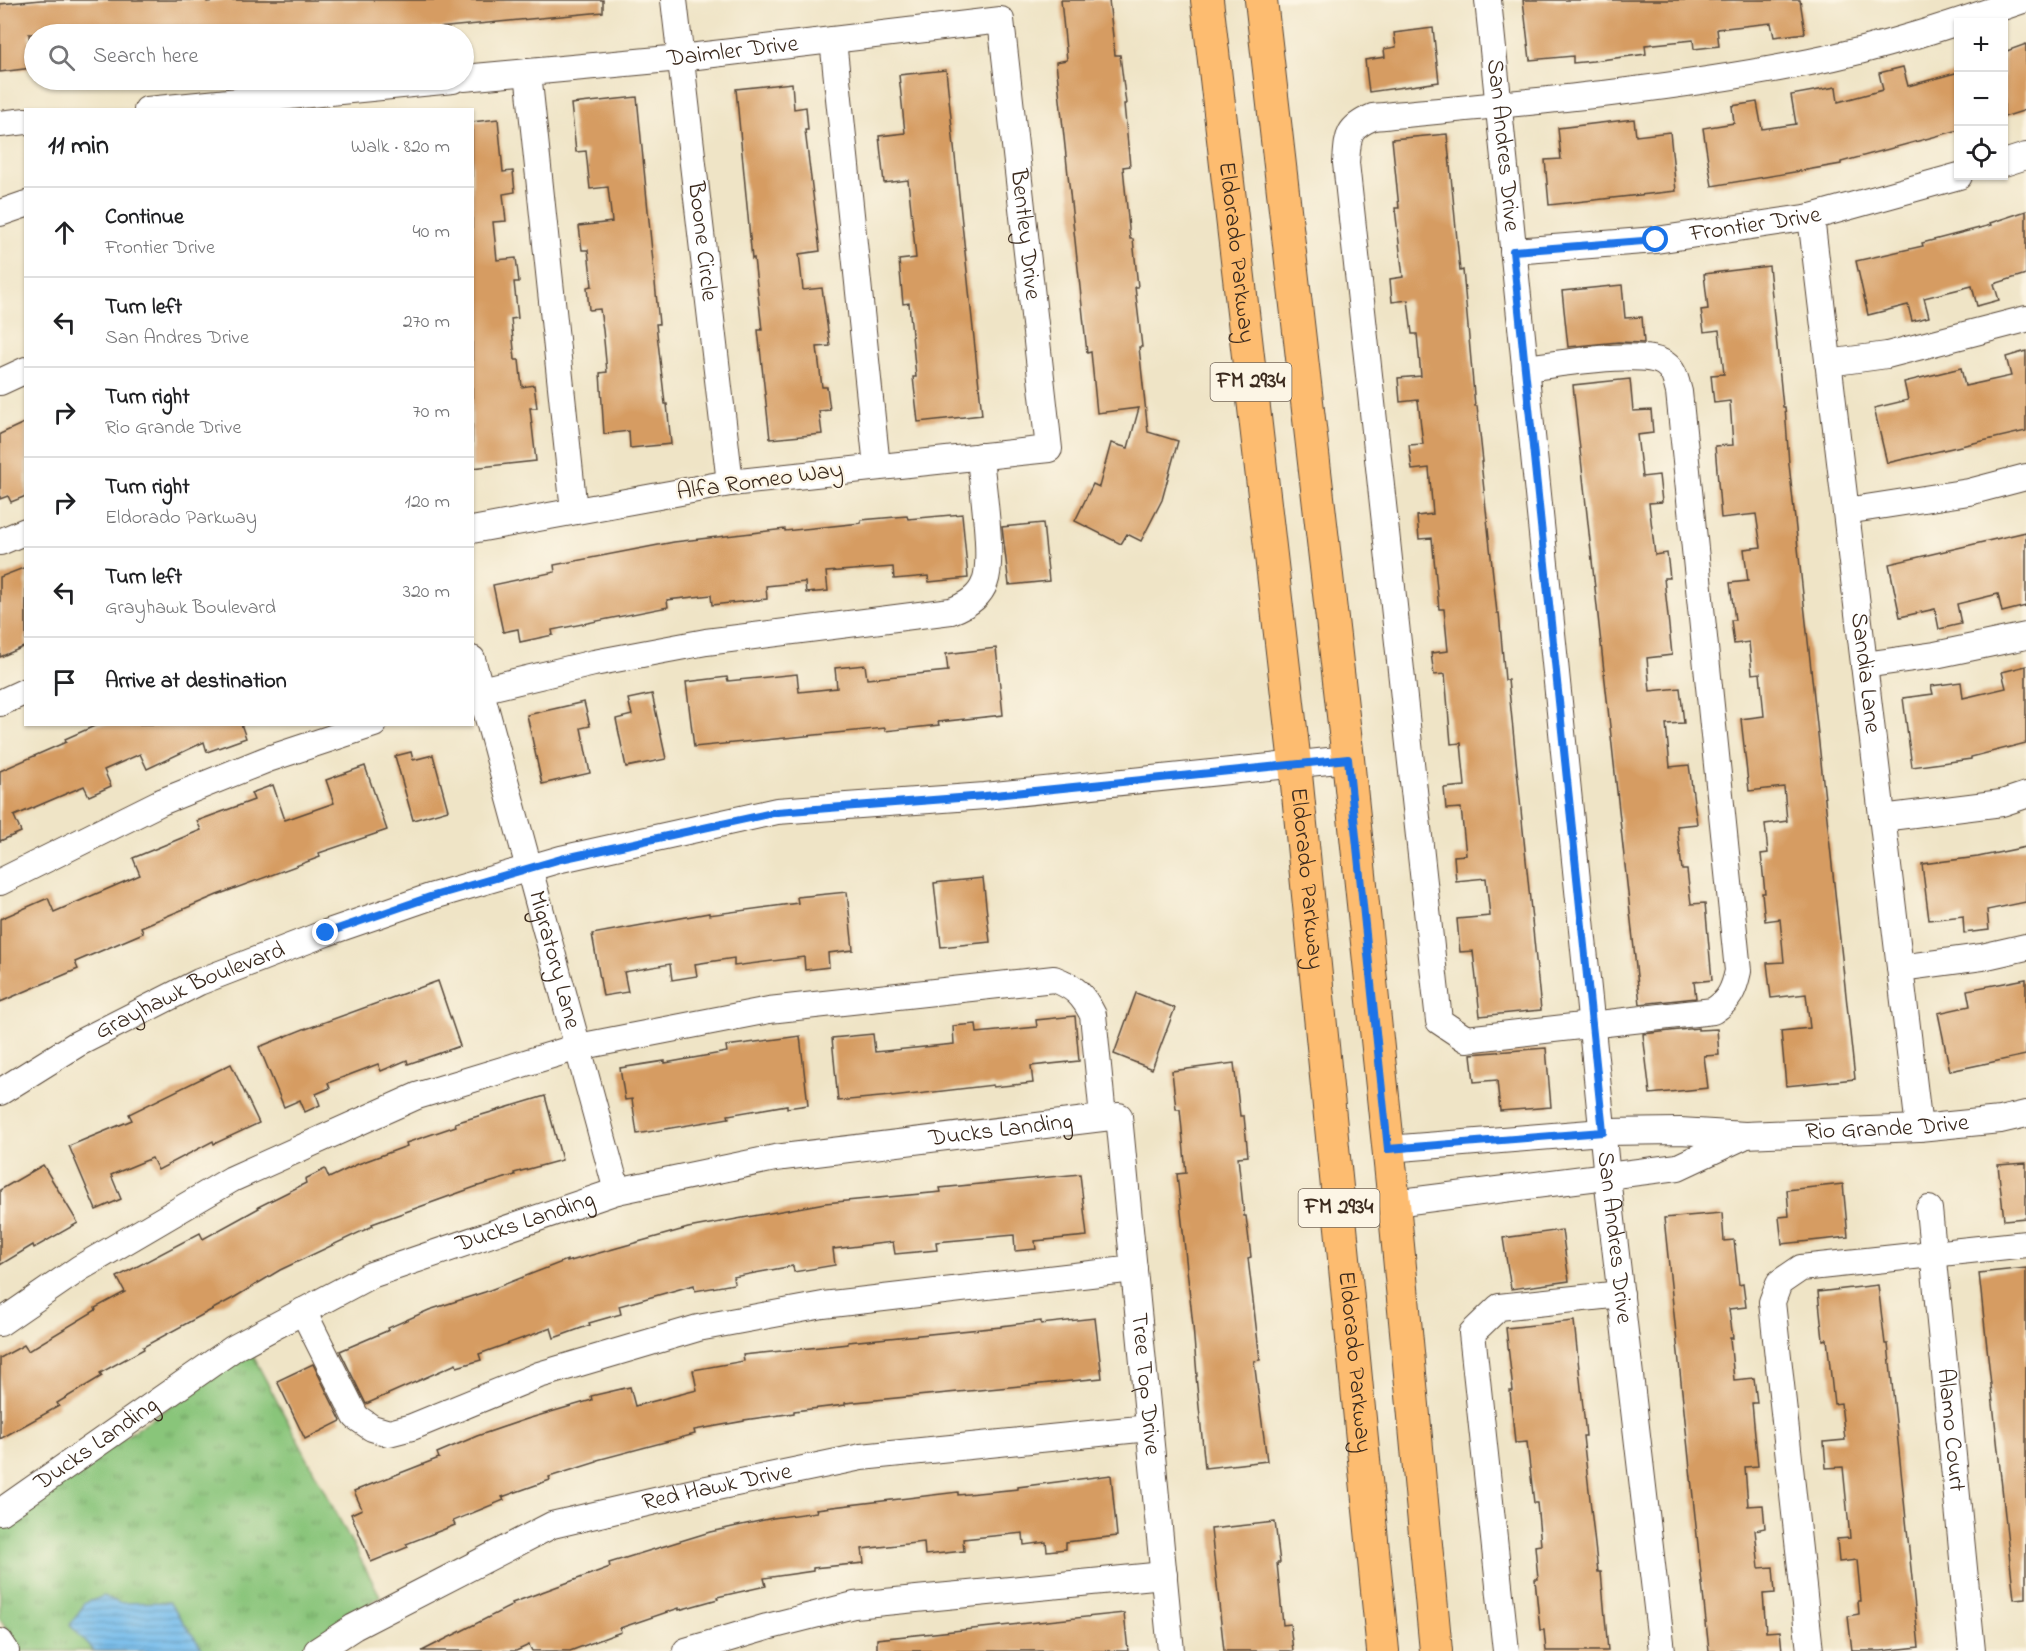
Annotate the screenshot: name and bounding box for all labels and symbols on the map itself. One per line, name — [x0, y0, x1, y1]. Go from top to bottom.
street label: Daimler Drive — [665, 27, 801, 77]
street label: San Andres Drive — [1477, 57, 1529, 233]
street label: Eldorado Parkway — [1208, 160, 1264, 345]
street label: Bentley Drive — [1000, 166, 1050, 302]
street label: Boone Circle — [678, 179, 726, 303]
street label: Frontier Drive — [1687, 197, 1826, 252]
route start — [1642, 226, 1668, 252]
road number: FM 2934 — [1210, 363, 1292, 401]
street label: Alfa Romeo Way — [675, 453, 845, 512]
street label: Sandia Lane — [1841, 610, 1890, 735]
street label: Eldorado Parkway — [1280, 786, 1333, 971]
street label: Migratory Lane — [518, 887, 590, 1033]
route end — [312, 919, 338, 945]
street label: Grayhawk Boulevard — [89, 933, 291, 1049]
street label: Ducks Landing — [926, 1104, 1075, 1157]
street label: Rio Grande Drive — [1805, 1106, 1971, 1150]
street label: San Andres Drive — [1587, 1150, 1641, 1326]
street label: Ducks Landing — [450, 1182, 599, 1263]
road number: FM 2934 — [1298, 1189, 1380, 1227]
street label: Eldorado Parkway — [1328, 1269, 1381, 1455]
street label: Tree Top Drive — [1121, 1311, 1169, 1457]
street label: Alamo Court — [1927, 1367, 1974, 1493]
street label: Ducks Landing — [26, 1388, 166, 1501]
street label: Red Hawk Drive — [639, 1454, 795, 1521]

